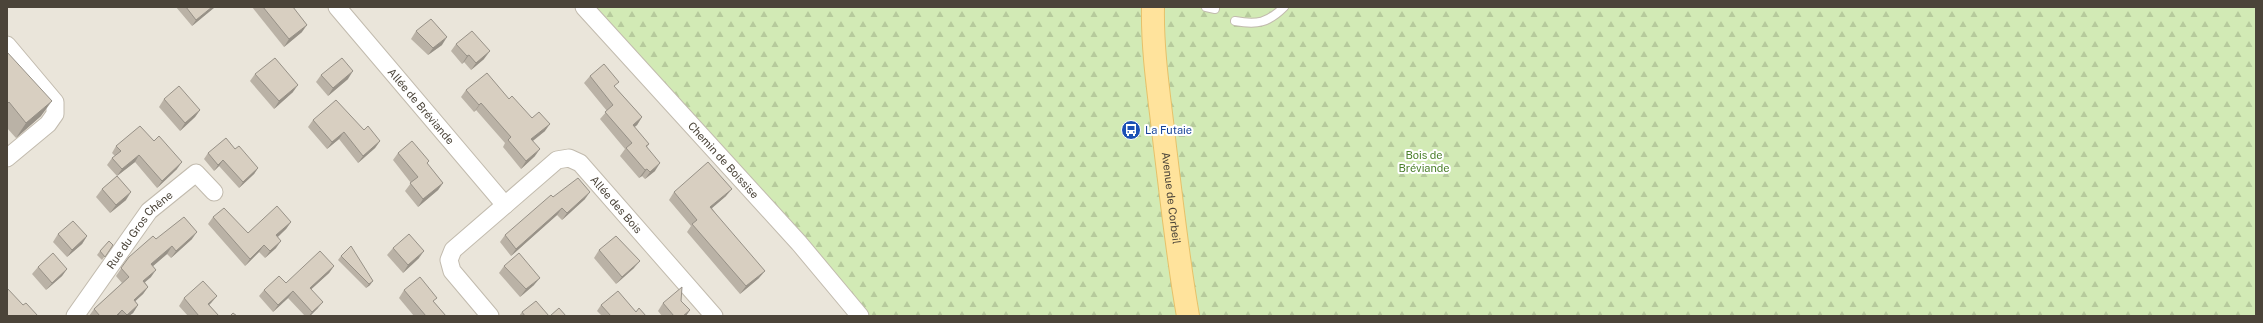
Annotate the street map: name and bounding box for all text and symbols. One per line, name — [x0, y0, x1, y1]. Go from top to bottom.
street label: Allée de Bréviande — [386, 66, 457, 146]
street label: Chemin de Boissise — [686, 119, 761, 201]
bus stop icon: La Futaie — [1120, 119, 1142, 141]
place label: La Futaie — [1145, 124, 1192, 136]
park label: Bois de Bréviande — [1398, 149, 1450, 174]
street label: Avenue de Corbeil — [1160, 151, 1183, 245]
street label: Allée des Bois — [588, 173, 645, 236]
street label: Rue du Gros Chêne — [104, 189, 175, 271]

